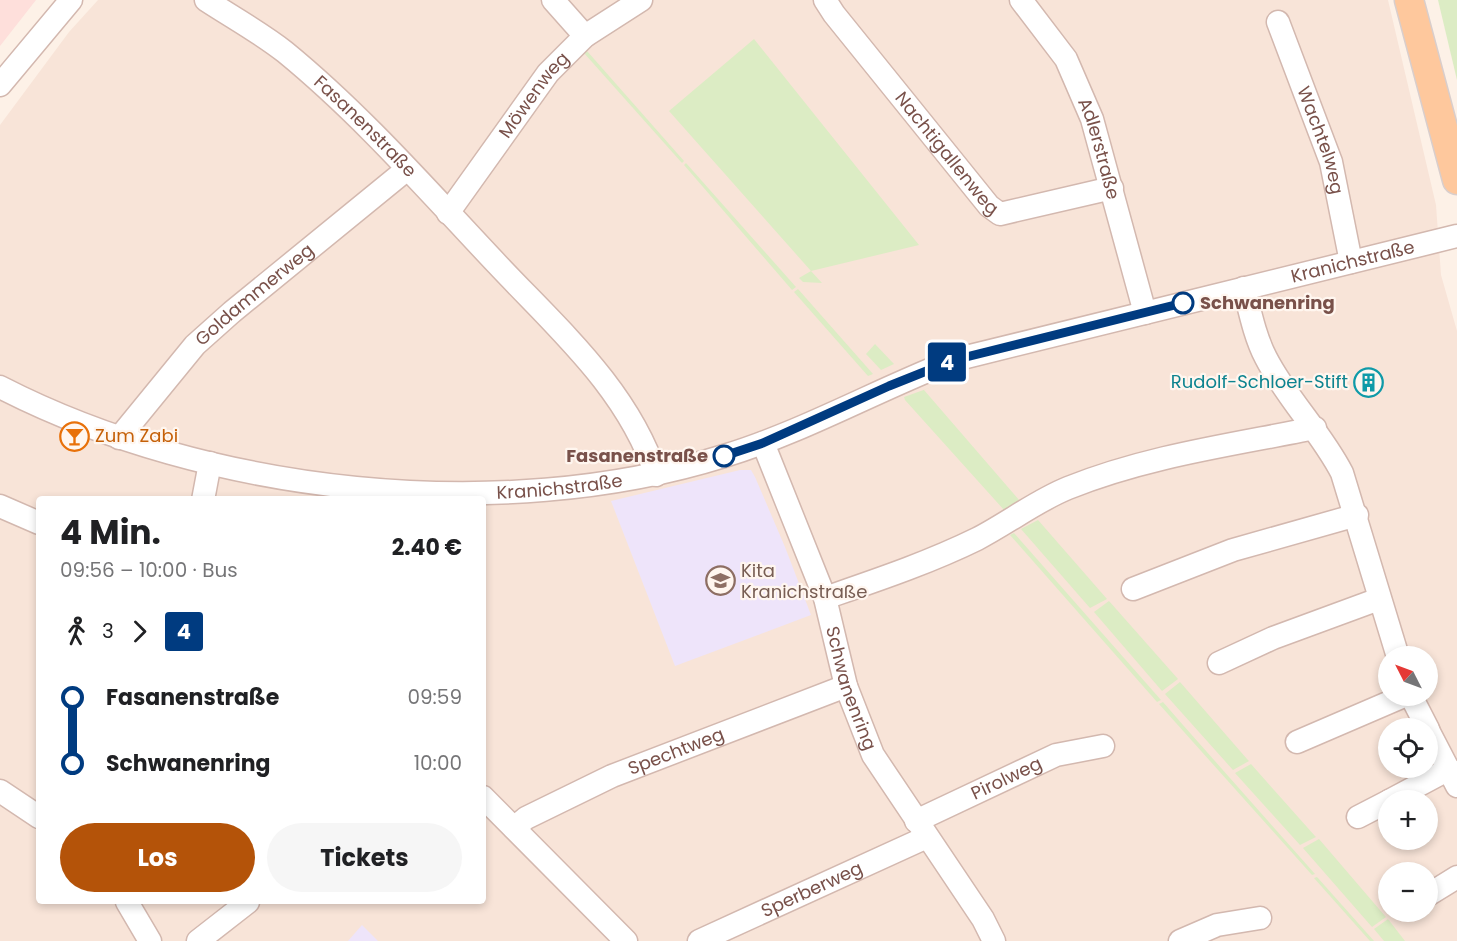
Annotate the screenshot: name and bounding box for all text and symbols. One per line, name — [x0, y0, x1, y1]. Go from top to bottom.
street label: Möwenweg — [492, 46, 574, 143]
street label: Fasanenstraße — [309, 69, 422, 182]
street label: Wachtelweg — [1291, 83, 1350, 196]
street label: Nachtigallenweg — [889, 86, 1004, 221]
street label: Adlerstraße — [1072, 94, 1126, 202]
street label: Kranichstraße — [1288, 234, 1417, 288]
street label: Goldammerweg — [189, 237, 319, 351]
place label: Schwanenring — [1200, 290, 1335, 315]
marker: Schwanenring — [1172, 292, 1194, 314]
line badge: 4 — [928, 342, 966, 382]
text: 4 — [940, 348, 954, 377]
building icon: Rudolf-Schloer-Stift — [1353, 366, 1385, 398]
place label: Rudolf-Schloer-Stift — [1171, 369, 1348, 394]
bar icon: Zum Zabi — [58, 420, 90, 452]
place label: Zum Zabi — [95, 423, 178, 448]
place label: Fasanenstraße — [566, 443, 708, 468]
marker: Fasanenstraße — [713, 445, 735, 467]
street label: Kranichstraße — [496, 467, 624, 505]
text: 4 Min. — [60, 509, 161, 556]
text: 2.40 € — [392, 532, 462, 563]
text: 09:56 – 10:00 · Bus — [60, 556, 238, 584]
place label: Kita Kranichstraße — [741, 558, 867, 604]
school or university icon: Kita Kranichstraße — [704, 565, 736, 597]
icon: walk — [60, 615, 93, 648]
icon: forward — [123, 615, 156, 648]
text: 3 — [102, 617, 114, 645]
text: 4 — [177, 617, 191, 646]
street label: Schwanenring — [820, 624, 883, 754]
north arrow — [1378, 646, 1438, 706]
map controls — [1378, 646, 1438, 922]
text: Fasanenstraße — [106, 682, 279, 713]
text: 09:59 — [407, 683, 462, 711]
button: locate — [1378, 718, 1438, 778]
street label: Spechtweg — [624, 721, 728, 781]
text: Schwanenring — [106, 748, 271, 779]
text: 10:00 — [414, 749, 462, 777]
street label: Pirolweg — [967, 750, 1046, 805]
button: + — [1378, 790, 1438, 850]
button: Los — [60, 823, 255, 892]
button: Tickets — [267, 823, 462, 892]
street label: Sperberweg — [757, 855, 866, 923]
button: − — [1378, 862, 1438, 922]

